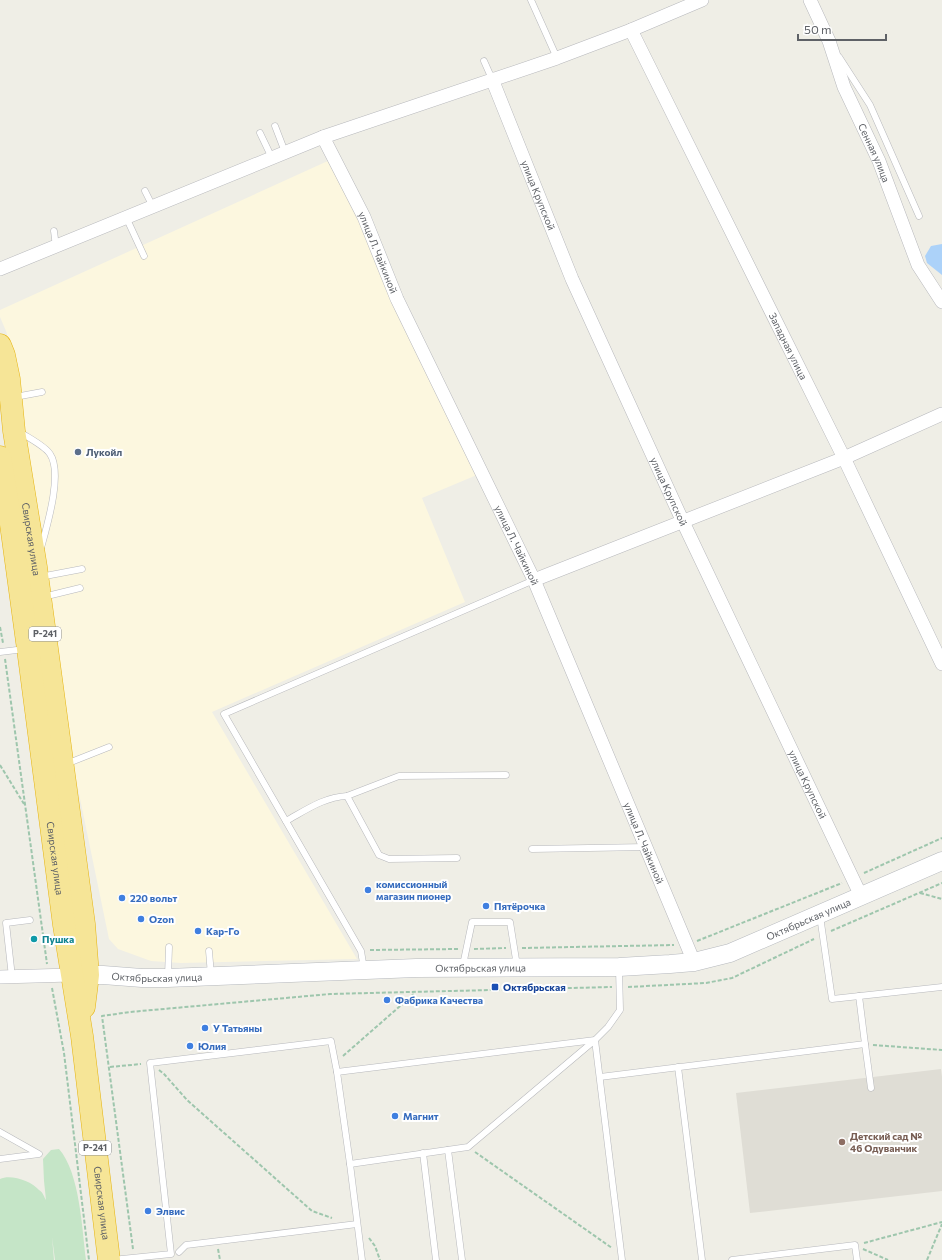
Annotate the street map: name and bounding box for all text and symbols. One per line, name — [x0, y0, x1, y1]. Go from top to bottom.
scale bar — [798, 16, 886, 42]
text: 50 m — [804, 22, 832, 36]
street label: Сенная улица — [856, 121, 892, 184]
street label: улица Крупской — [519, 158, 558, 232]
street label: улица Л. Чайкиной — [356, 209, 400, 295]
street label: Западная улица — [767, 311, 810, 381]
place label: Лукойл — [86, 446, 122, 458]
marker: Лукойл — [73, 447, 83, 457]
street label: улица Крупской — [648, 455, 690, 528]
street label: Свирская улица — [20, 502, 43, 576]
street label: улица Л. Чайкиной — [492, 503, 541, 587]
road number: Р-241 — [29, 627, 61, 641]
street label: улица Крупской — [786, 748, 829, 820]
street label: улица Л. Чайкиной — [622, 800, 667, 886]
street label: Свирская улица — [45, 821, 66, 896]
place label: комиссионный магазин пионер — [376, 878, 451, 902]
marker: комиссионный магазин пионер — [363, 885, 373, 895]
place label: 220 вольт — [130, 892, 177, 904]
marker: 220 вольт — [117, 893, 127, 903]
street label: Октябрьская улица — [764, 895, 852, 943]
place label: Пятёрочка — [494, 900, 545, 912]
marker: Пятёрочка — [481, 901, 491, 911]
place label: Ozon — [149, 913, 174, 925]
marker: Ozon — [136, 914, 146, 924]
place label: Кар-Го — [206, 925, 239, 937]
marker: Кар-Го — [193, 926, 203, 936]
place label: Пушка — [42, 933, 74, 945]
marker: Пушка — [29, 934, 39, 944]
street label: Октябрьская улица — [435, 961, 526, 974]
street label: Октябрьская улица — [111, 970, 202, 984]
place label: Октябрьская — [503, 981, 566, 993]
marker: Октябрьская — [490, 982, 500, 992]
place label: Фабрика Качества — [395, 994, 483, 1006]
marker: Фабрика Качества — [382, 995, 392, 1005]
place label: У Татьяны — [213, 1022, 262, 1034]
marker: У Татьяны — [200, 1023, 210, 1033]
place label: Юлия — [198, 1040, 226, 1052]
marker: Юлия — [185, 1041, 195, 1051]
place label: Магнит — [403, 1110, 439, 1122]
marker: Магнит — [390, 1111, 400, 1121]
place label: Детский сад № 46 Одуванчик — [850, 1130, 922, 1154]
marker: Детский сад № 46 Одуванчик — [837, 1137, 847, 1147]
road number: Р-241 — [79, 1141, 111, 1155]
street label: Свирская улица — [92, 1166, 113, 1240]
place label: Элвис — [156, 1205, 185, 1217]
marker: Элвис — [143, 1206, 153, 1216]

